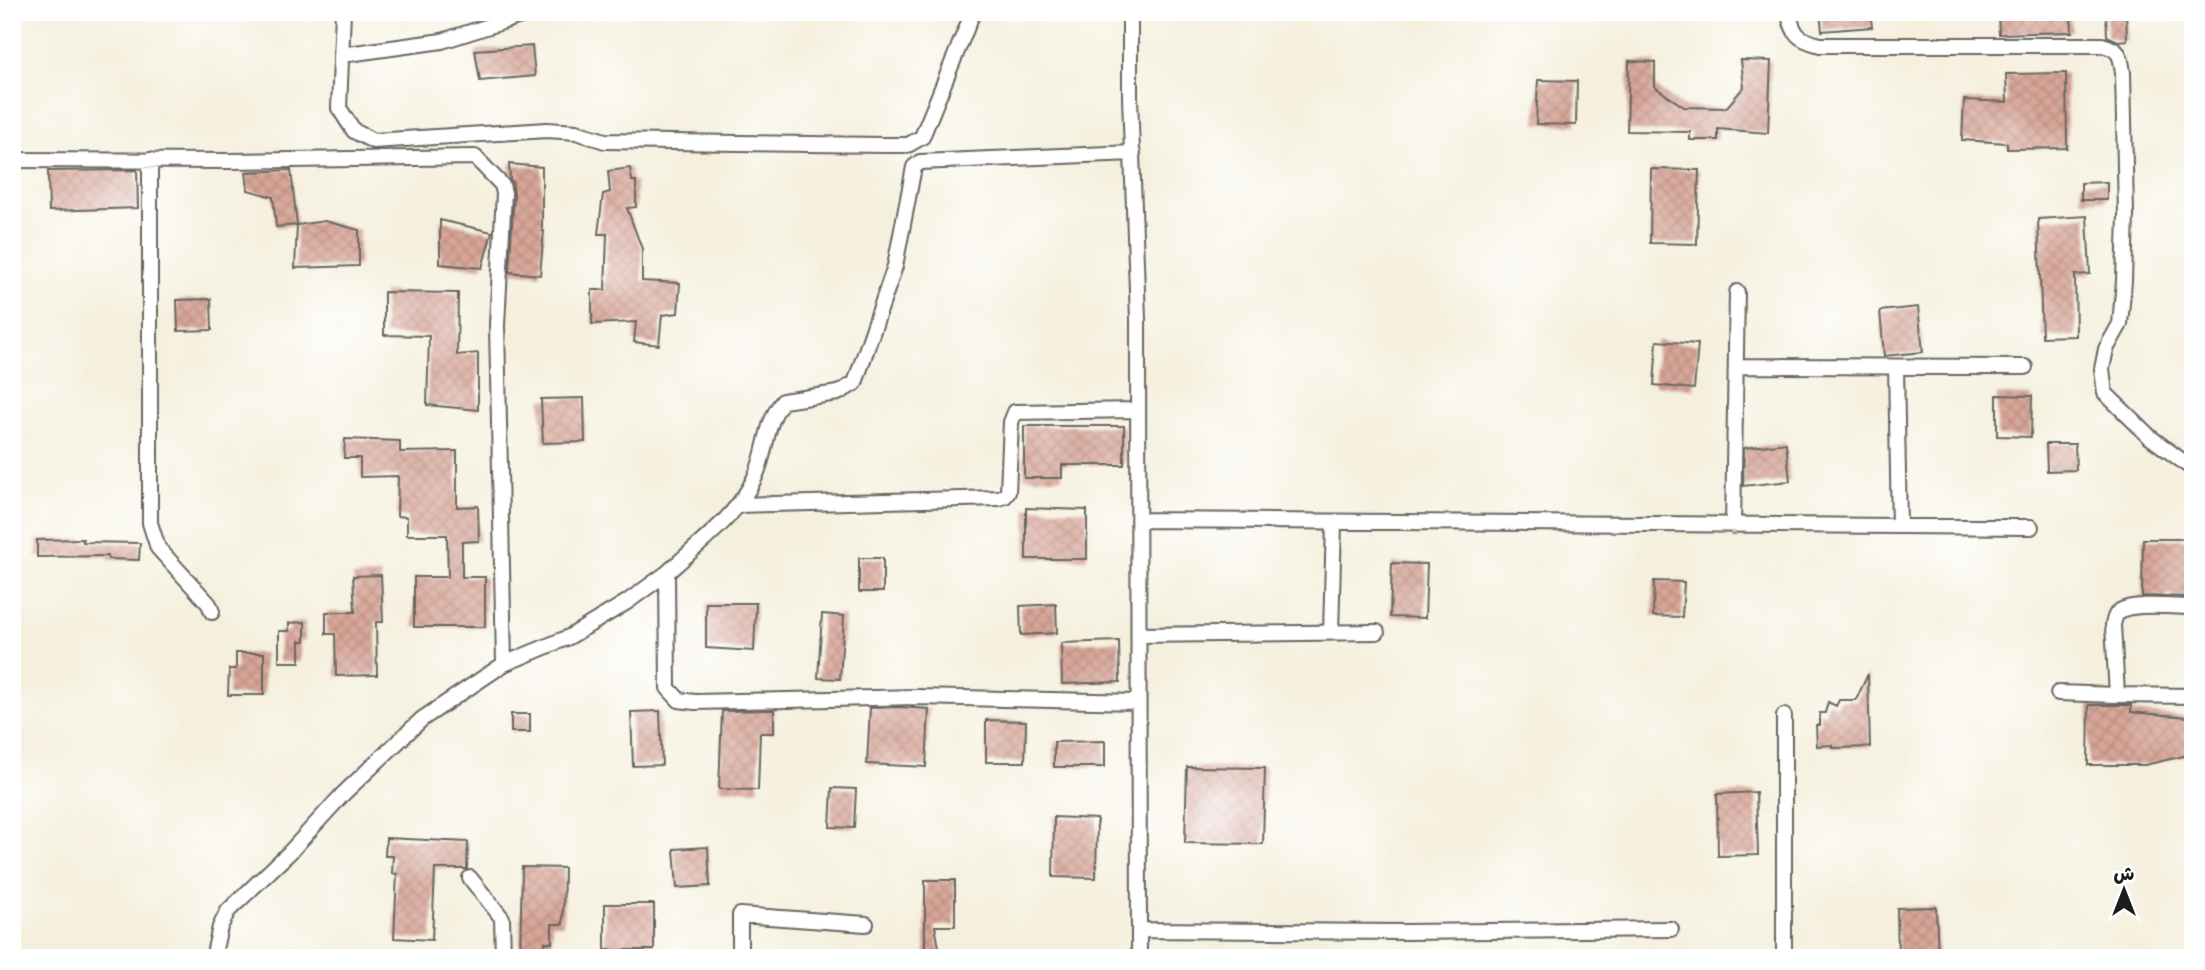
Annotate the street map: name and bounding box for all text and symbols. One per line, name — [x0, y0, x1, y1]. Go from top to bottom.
north arrow — [2090, 855, 2160, 925]
text: ش — [2114, 861, 2135, 886]

